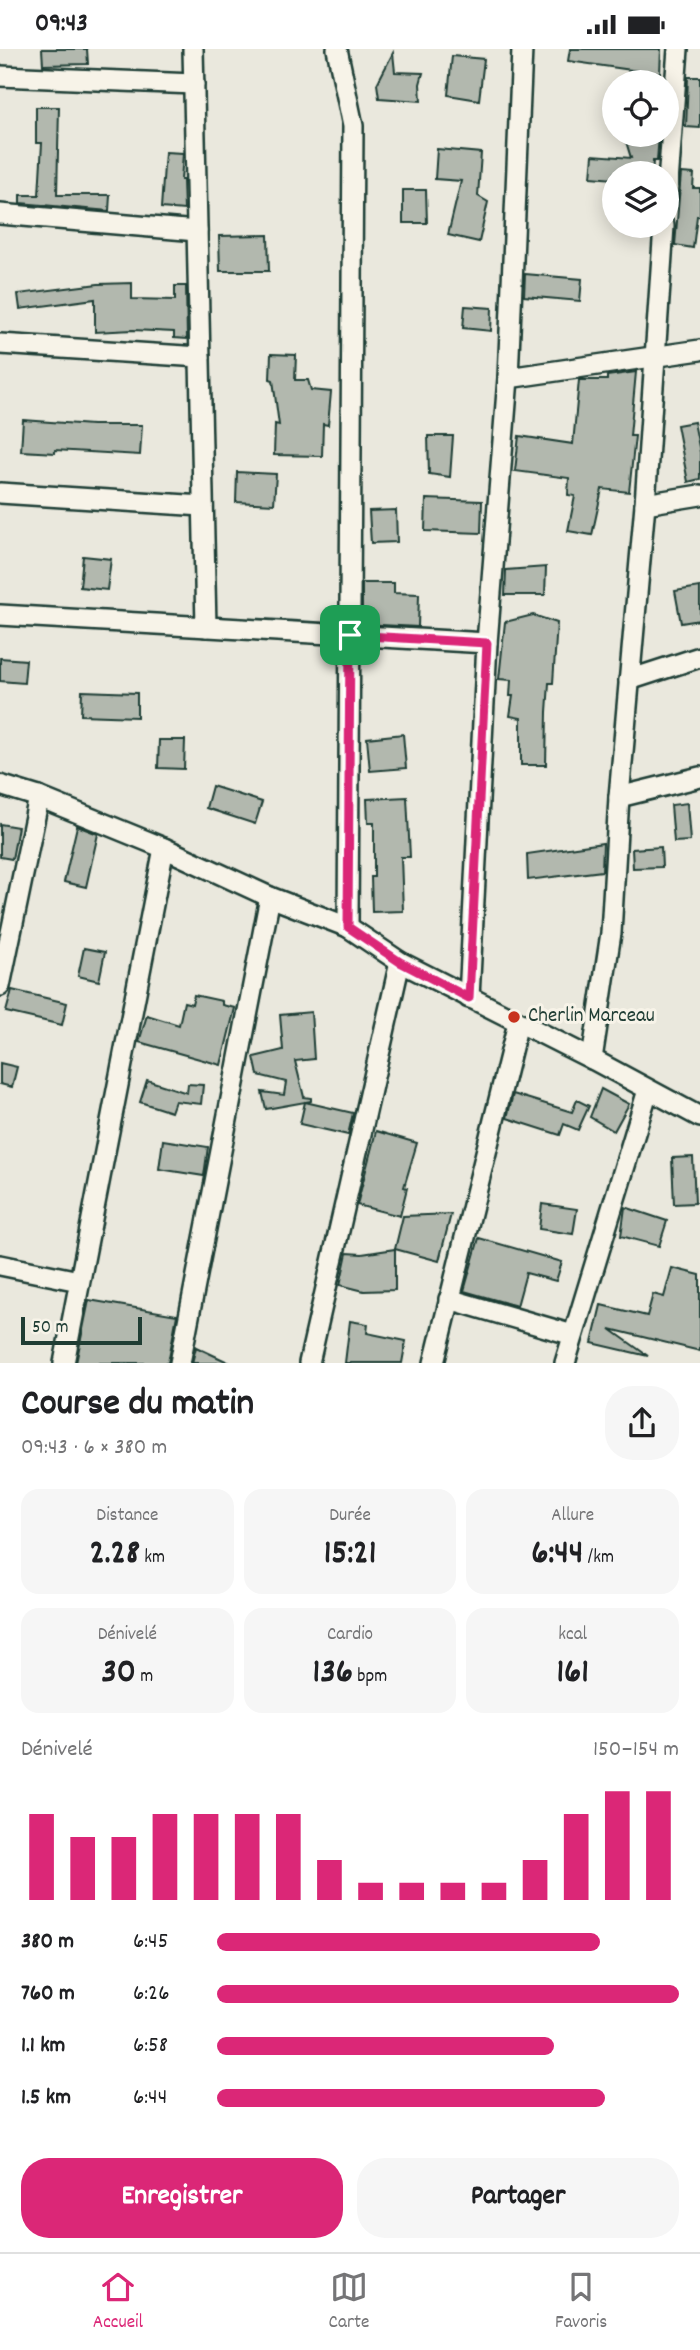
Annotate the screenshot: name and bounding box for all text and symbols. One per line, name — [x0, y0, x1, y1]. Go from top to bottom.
text: 09:43 — [35, 6, 88, 43]
map controls — [602, 70, 679, 238]
button: locate — [602, 70, 679, 147]
button: layers — [602, 161, 679, 238]
pin — [320, 605, 380, 665]
icon: arrive — [331, 616, 369, 654]
place label: Cherlin Marceau — [528, 1002, 655, 1032]
marker: Cherlin Marceau — [506, 1009, 522, 1025]
scale bar — [21, 1314, 142, 1346]
text: 50 m — [32, 1315, 69, 1342]
text: Course du matin — [21, 1378, 254, 1433]
button: share — [605, 1386, 679, 1460]
text: 09:43 · 6 × 380 m — [21, 1432, 167, 1465]
text: Distance — [96, 1503, 158, 1530]
text: Durée — [329, 1503, 371, 1530]
text: Allure — [551, 1503, 594, 1530]
text: 2.28 — [90, 1530, 140, 1580]
text: 15:21 — [324, 1530, 376, 1580]
text: 6:44 — [531, 1530, 583, 1580]
text: km — [140, 1545, 165, 1572]
text: /km — [583, 1545, 614, 1572]
text: Dénivelé — [98, 1622, 157, 1649]
text: Cardio — [327, 1622, 373, 1649]
text: kcal — [558, 1622, 587, 1649]
text: 30 — [101, 1649, 136, 1699]
text: 136 — [313, 1649, 353, 1699]
text: 161 — [556, 1649, 589, 1699]
text: m — [136, 1664, 153, 1691]
text: bpm — [353, 1664, 387, 1691]
text: Dénivelé — [21, 1734, 93, 1767]
text: 150–154 m — [593, 1734, 679, 1767]
text: 380 m — [21, 1926, 74, 1959]
text: 6:45 — [133, 1926, 168, 1959]
text: 760 m — [21, 1978, 75, 2011]
text: 6:26 — [133, 1978, 169, 2011]
text: 1.1 km — [21, 2030, 65, 2063]
text: 6:58 — [133, 2030, 168, 2063]
text: 1.5 km — [21, 2082, 71, 2115]
text: 6:44 — [133, 2082, 167, 2115]
button: Enregistrer — [21, 2158, 343, 2238]
button: Partager — [357, 2158, 679, 2238]
tab: Accueil — [93, 2268, 143, 2337]
tab: Carte — [329, 2268, 369, 2337]
tab: Favoris — [555, 2268, 607, 2337]

